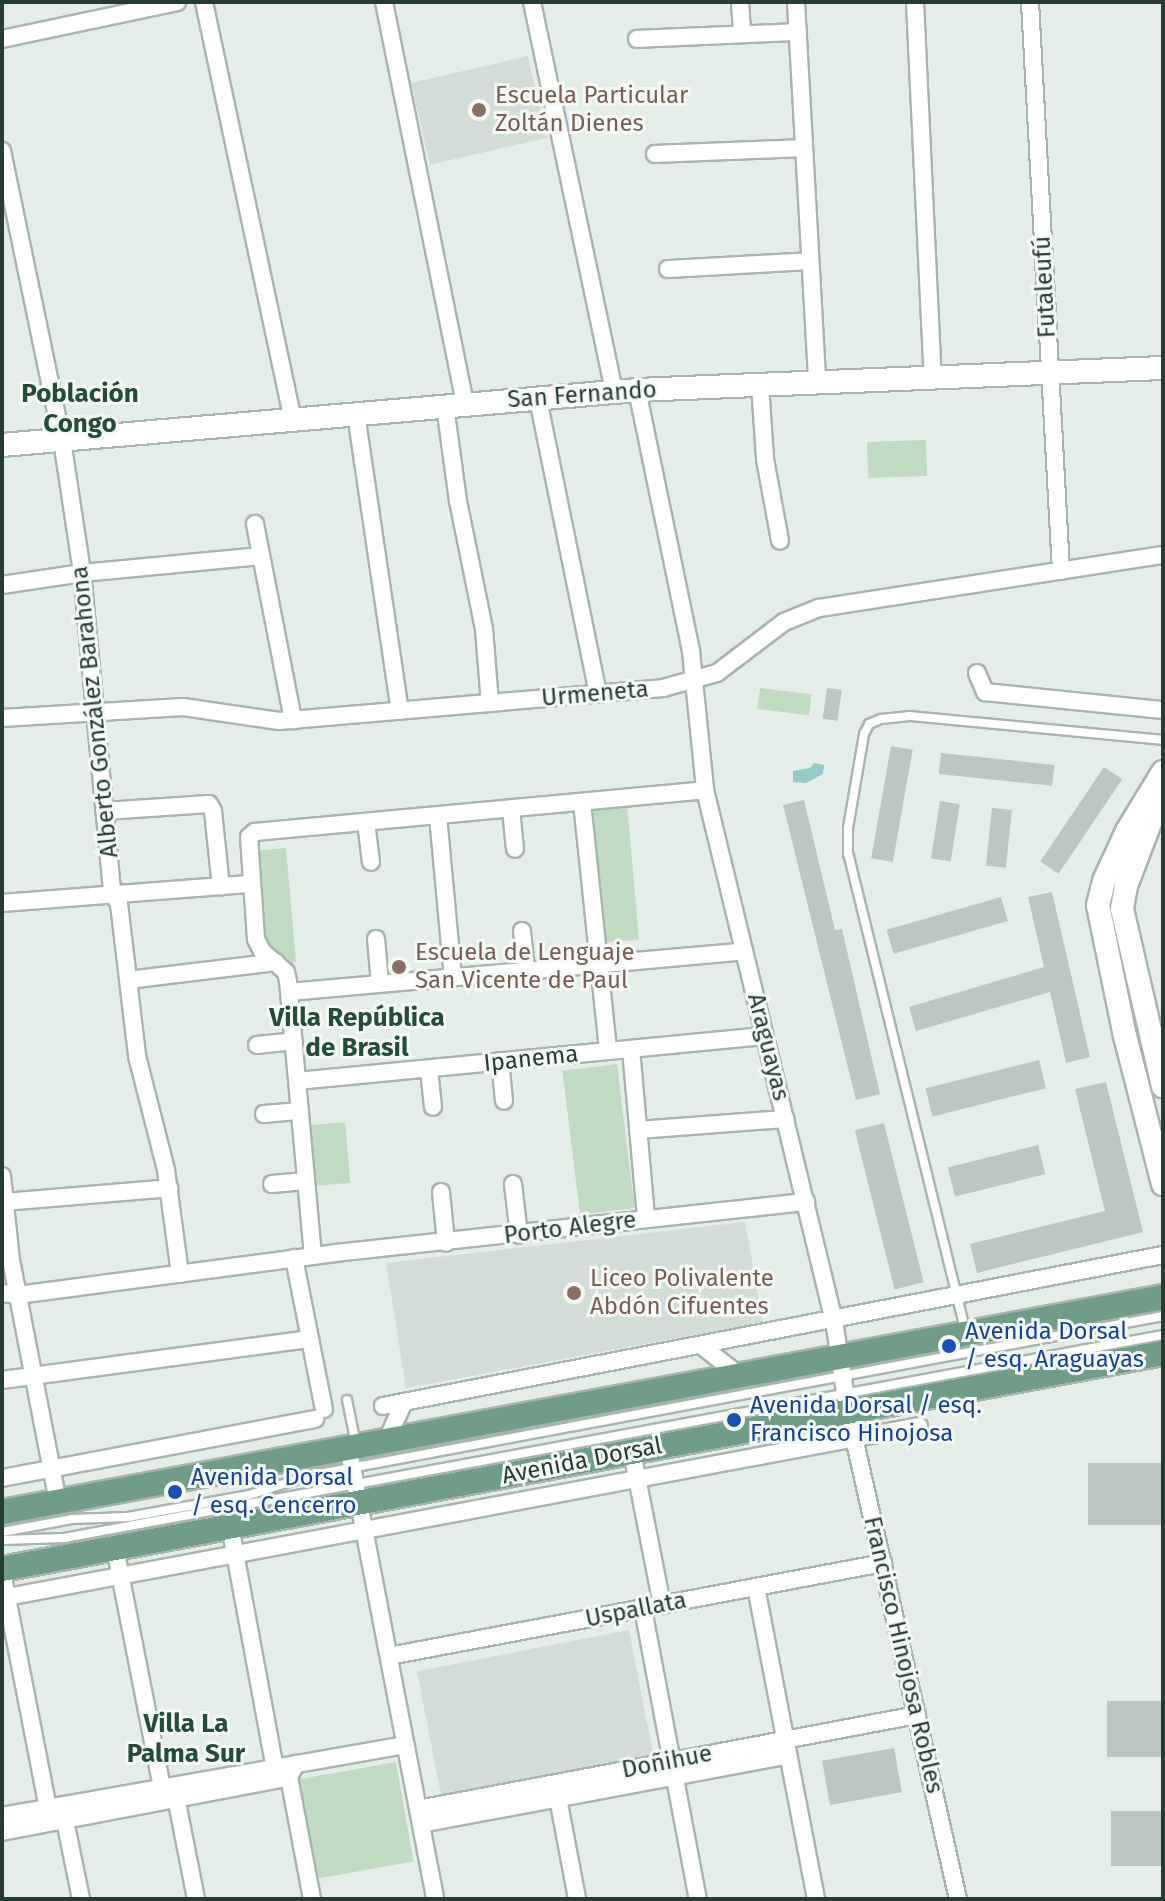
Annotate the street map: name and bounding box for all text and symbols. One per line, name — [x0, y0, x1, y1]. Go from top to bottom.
place label: Escuela Particular Zoltán Dienes — [495, 82, 688, 138]
marker: Escuela Particular Zoltán Dienes — [470, 101, 488, 119]
street label: Futaleufú — [1028, 235, 1062, 339]
street label: San Fernando — [506, 375, 658, 415]
district label: Población Congo — [21, 378, 139, 440]
street label: Alberto González Barahona — [65, 565, 125, 859]
street label: Urmeneta — [540, 675, 650, 713]
place label: Escuela de Lenguaje San Vicente de Paul — [415, 939, 635, 995]
marker: Escuela de Lenguaje San Vicente de Paul — [390, 958, 408, 976]
street label: Araguayas — [741, 990, 795, 1104]
district label: Villa República de Brasil — [269, 1002, 445, 1064]
street label: Ipanema — [482, 1040, 580, 1078]
street label: Porto Alegre — [502, 1206, 638, 1250]
place label: Liceo Polivalente Abdón Cifuentes — [590, 1265, 774, 1321]
marker: Liceo Polivalente Abdón Cifuentes — [565, 1284, 583, 1302]
place label: Avenida Dorsal / esq. Araguayas — [965, 1318, 1144, 1374]
marker: Avenida Dorsal / esq. Araguayas — [940, 1337, 958, 1355]
place label: Avenida Dorsal / esq. Francisco Hinojosa — [750, 1392, 982, 1448]
marker: Avenida Dorsal / esq. Francisco Hinojosa — [725, 1411, 743, 1429]
street label: Avenida Dorsal — [500, 1431, 664, 1491]
place label: Avenida Dorsal / esq. Cencerro — [191, 1464, 357, 1520]
marker: Avenida Dorsal / esq. Cencerro — [166, 1483, 184, 1501]
street label: Francisco Hinojosa Robles — [857, 1514, 949, 1796]
street label: Uspallata — [583, 1586, 689, 1634]
district label: Villa La Palma Sur — [127, 1708, 245, 1770]
street label: Doñihue — [619, 1739, 715, 1785]

